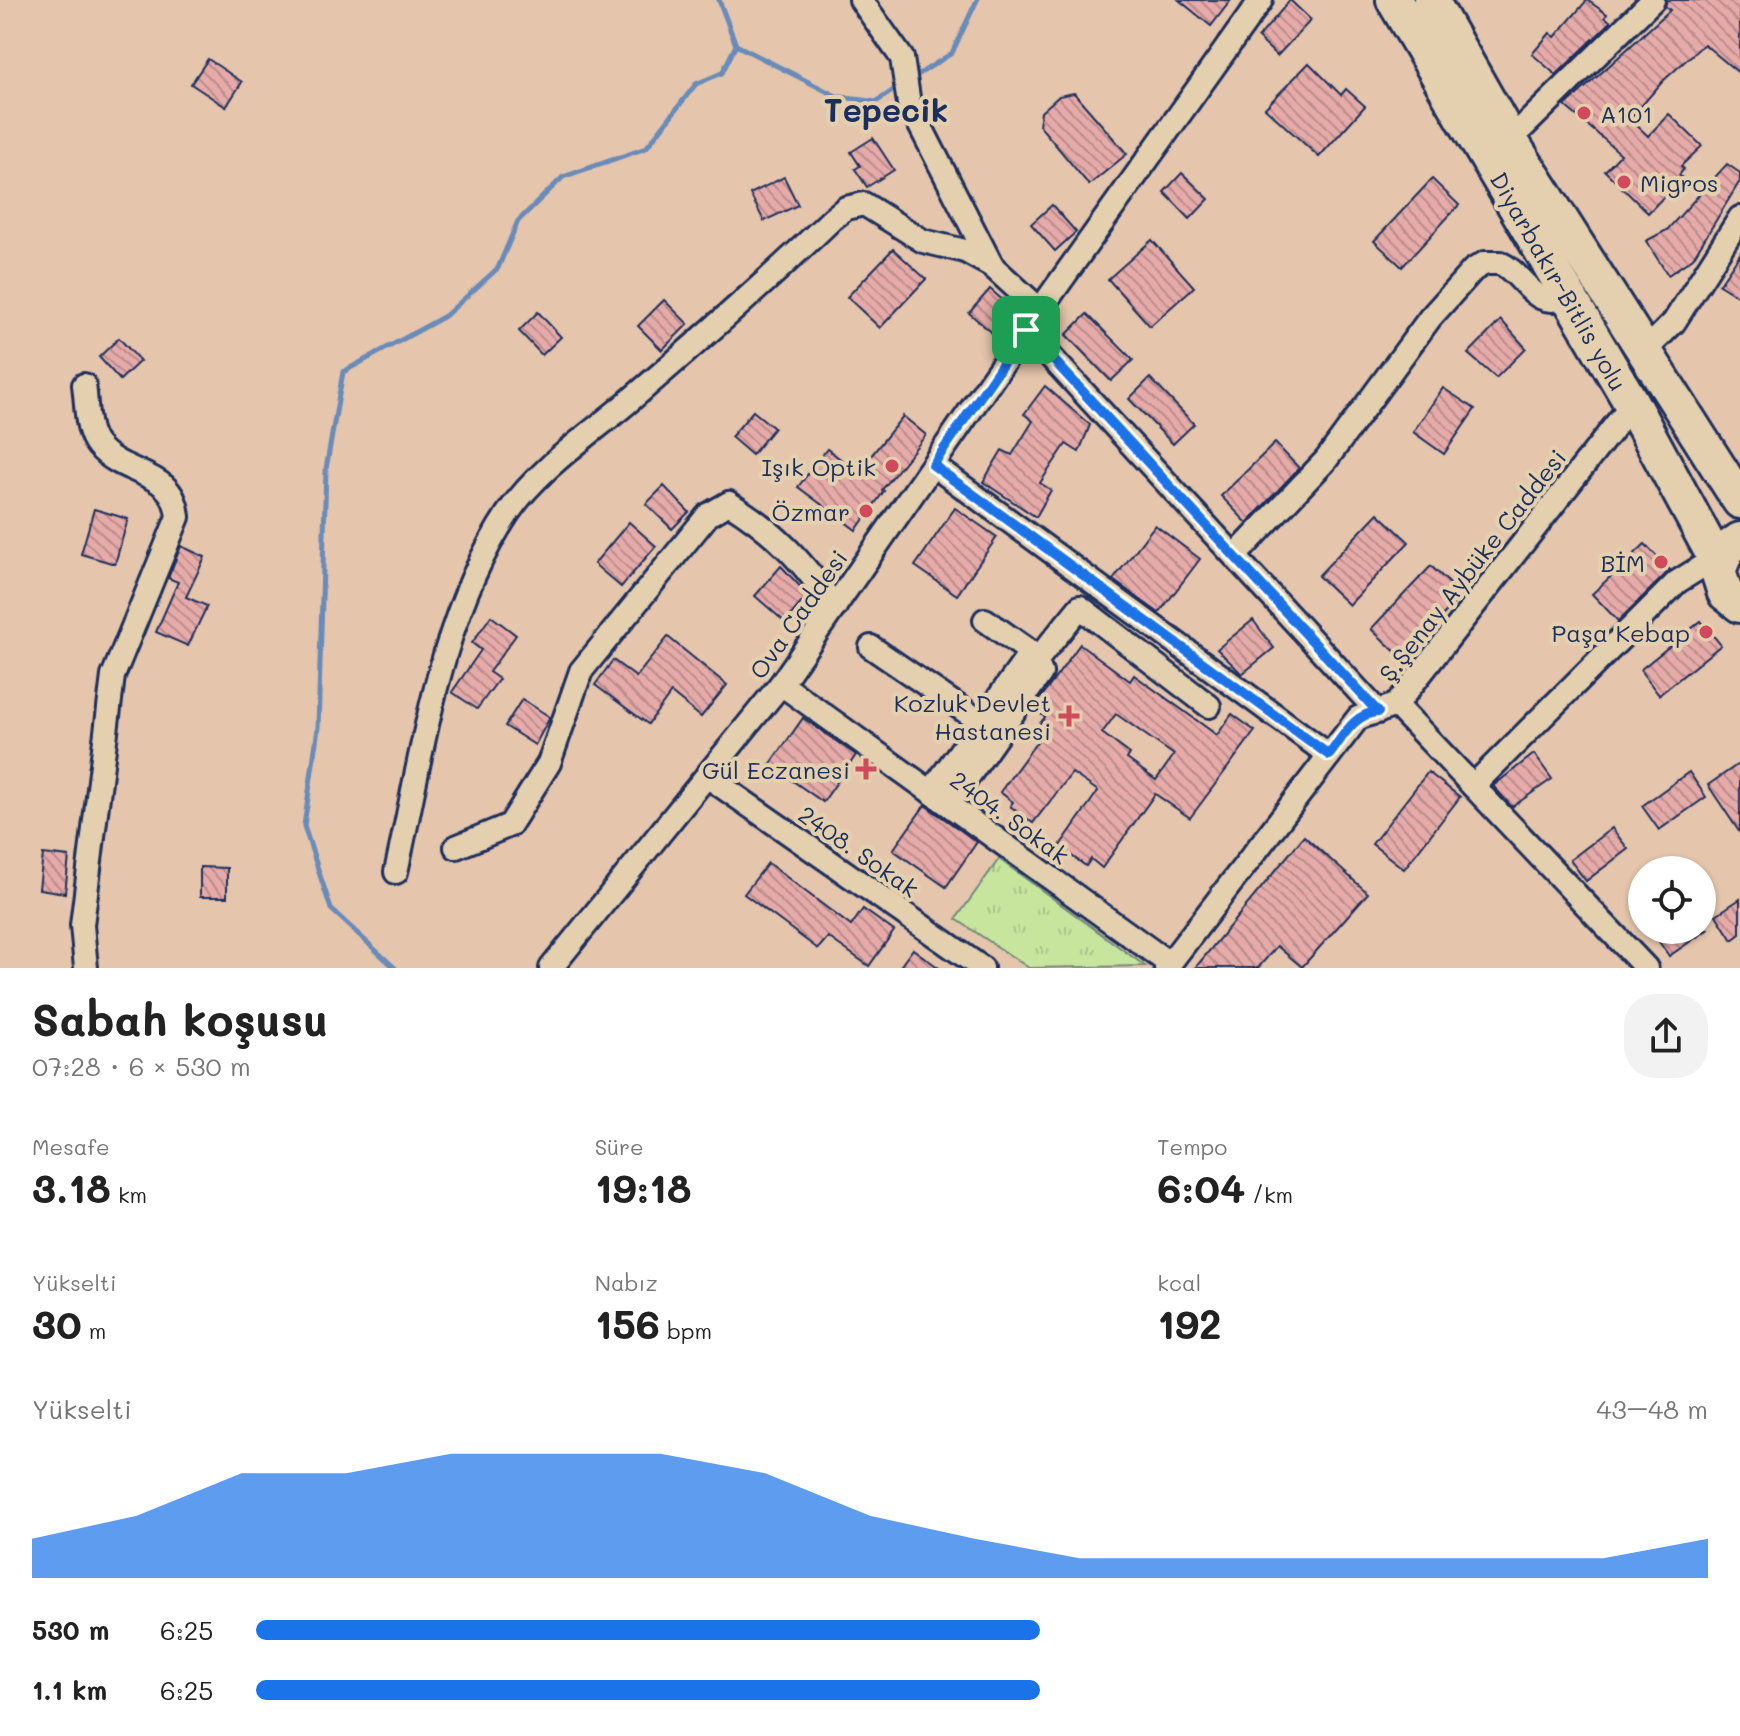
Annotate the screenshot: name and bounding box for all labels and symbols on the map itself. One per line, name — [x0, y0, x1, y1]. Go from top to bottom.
district label: Tepecik — [824, 88, 948, 130]
place label: A101 — [1600, 98, 1653, 129]
marker: A101 — [1575, 104, 1593, 122]
street label: Diyarbakır-Bitlis yolu — [1484, 166, 1634, 396]
place label: Migros — [1640, 167, 1718, 198]
marker: Migros — [1615, 173, 1633, 191]
pin — [992, 296, 1060, 364]
street label: Ş.Şenay Aybüke Caddesi — [1372, 443, 1572, 687]
place label: Işık Optik — [761, 451, 876, 482]
marker: Işık Optik — [883, 457, 901, 475]
place label: Özmar — [772, 496, 850, 527]
marker: Özmar — [857, 502, 875, 520]
street label: Ova Caddesi — [742, 543, 854, 685]
place label: BİM — [1600, 547, 1645, 578]
marker: BİM — [1652, 553, 1670, 571]
place label: Paşa Kebap — [1552, 617, 1690, 648]
marker: Paşa Kebap — [1697, 623, 1715, 641]
place label: Kozluk Devlet Hastanesi — [894, 687, 1051, 746]
marker: Kozluk Devlet Hastanesi — [1058, 705, 1080, 727]
place label: Gül Eczanesi — [702, 754, 850, 785]
marker: Gül Eczanesi — [857, 760, 875, 778]
street label: 2404. Sokak — [945, 764, 1075, 870]
street label: 2408. Sokak — [793, 798, 925, 904]

